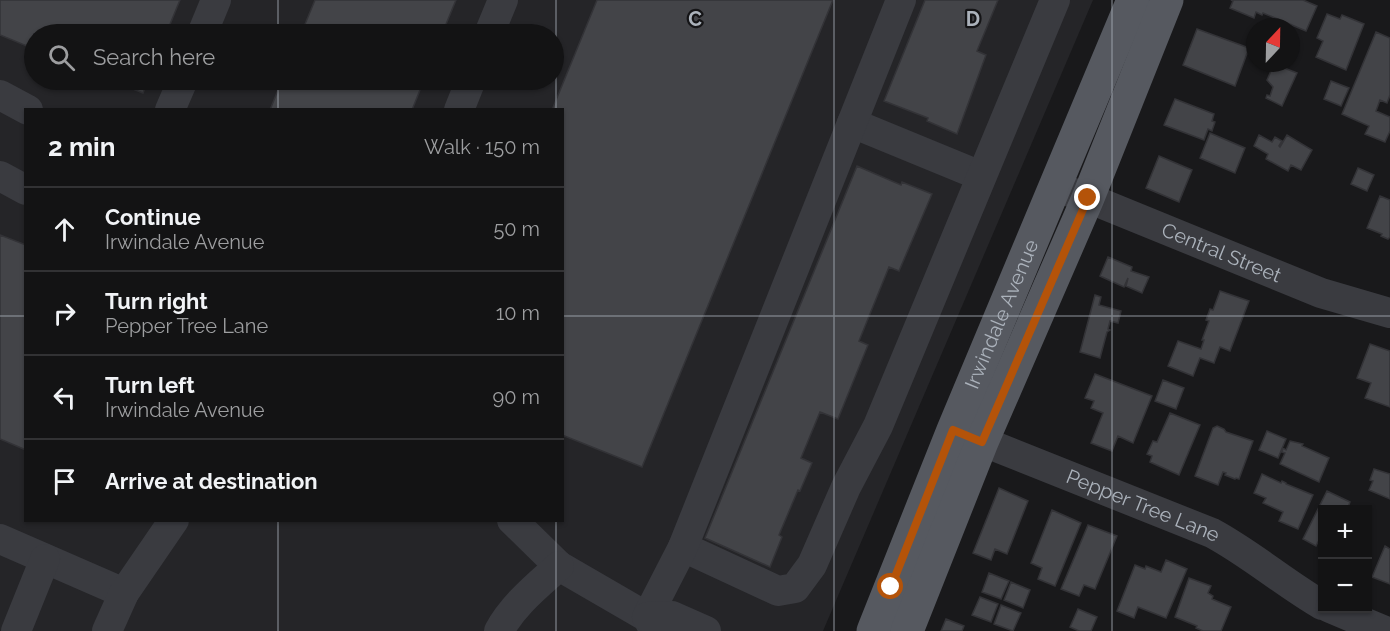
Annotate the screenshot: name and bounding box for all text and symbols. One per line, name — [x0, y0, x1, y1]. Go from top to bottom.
text: C — [688, 7, 702, 31]
text: D — [966, 7, 980, 31]
north arrow — [1246, 18, 1300, 72]
search box — [24, 24, 564, 90]
icon: search — [45, 41, 78, 74]
text: Search here — [93, 44, 215, 70]
text: 2 min — [48, 132, 115, 162]
text: Walk · 150 m — [424, 135, 540, 159]
route end — [1074, 184, 1100, 210]
text: Continue — [105, 204, 201, 230]
icon: ahead — [48, 213, 81, 246]
text: 50 m — [493, 217, 540, 241]
street label: Central Street — [1158, 217, 1285, 288]
text: Irwindale Avenue — [105, 230, 264, 254]
street label: Irwindale Avenue — [960, 236, 1044, 392]
text: Turn right — [105, 288, 208, 314]
icon: right — [48, 297, 81, 330]
text: 10 m — [496, 301, 540, 325]
text: Pepper Tree Lane — [105, 314, 268, 338]
text: Turn left — [105, 372, 195, 398]
icon: left — [48, 381, 81, 414]
text: 90 m — [493, 385, 540, 409]
text: Irwindale Avenue — [105, 398, 264, 422]
street label: Pepper Tree Lane — [1063, 464, 1225, 547]
icon: arrive — [48, 465, 81, 498]
text: Arrive at destination — [105, 468, 318, 494]
map controls — [1318, 505, 1372, 613]
button: + — [1318, 505, 1372, 559]
button: − — [1318, 559, 1372, 613]
route start — [877, 573, 903, 599]

